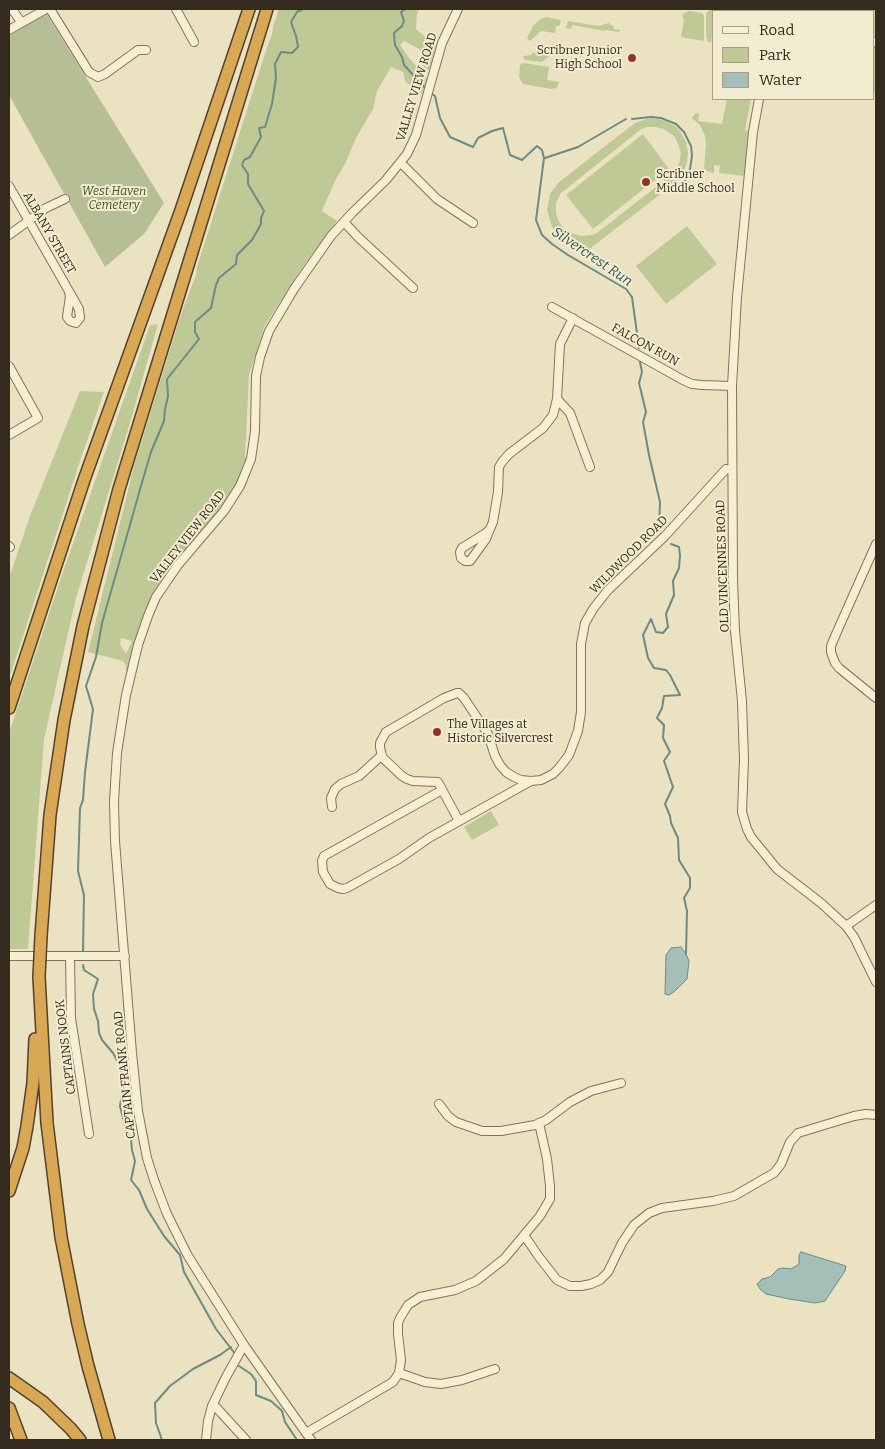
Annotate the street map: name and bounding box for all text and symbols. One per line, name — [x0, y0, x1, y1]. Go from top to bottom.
legend — [712, 10, 875, 100]
text: Road — [759, 21, 794, 39]
street label: VALLEY VIEW ROAD — [394, 31, 440, 143]
place label: Scribner Junior High School — [537, 44, 622, 72]
text: Park — [759, 46, 791, 64]
marker: Scribner Junior High School — [626, 52, 638, 64]
text: Water — [759, 71, 801, 89]
place label: Scribner Middle School — [656, 168, 735, 196]
marker: Scribner Middle School — [640, 176, 652, 188]
park label: West Haven Cemetery — [82, 185, 146, 213]
street label: ALBANY STREET — [20, 189, 78, 277]
water label: Silvercrest Run — [548, 224, 636, 290]
street label: FALCON RUN — [609, 321, 681, 369]
street label: VALLEY VIEW ROAD — [148, 488, 228, 586]
street label: OLD VINCENNES ROAD — [713, 499, 733, 633]
street label: WILDWOOD ROAD — [587, 513, 671, 597]
place label: The Villages at Historic Silvercrest — [447, 718, 553, 746]
marker: The Villages at Historic Silvercrest — [431, 726, 443, 738]
street label: CAPTAINS NOOK — [53, 999, 79, 1095]
street label: CAPTAIN FRANK ROAD — [111, 1010, 139, 1140]

